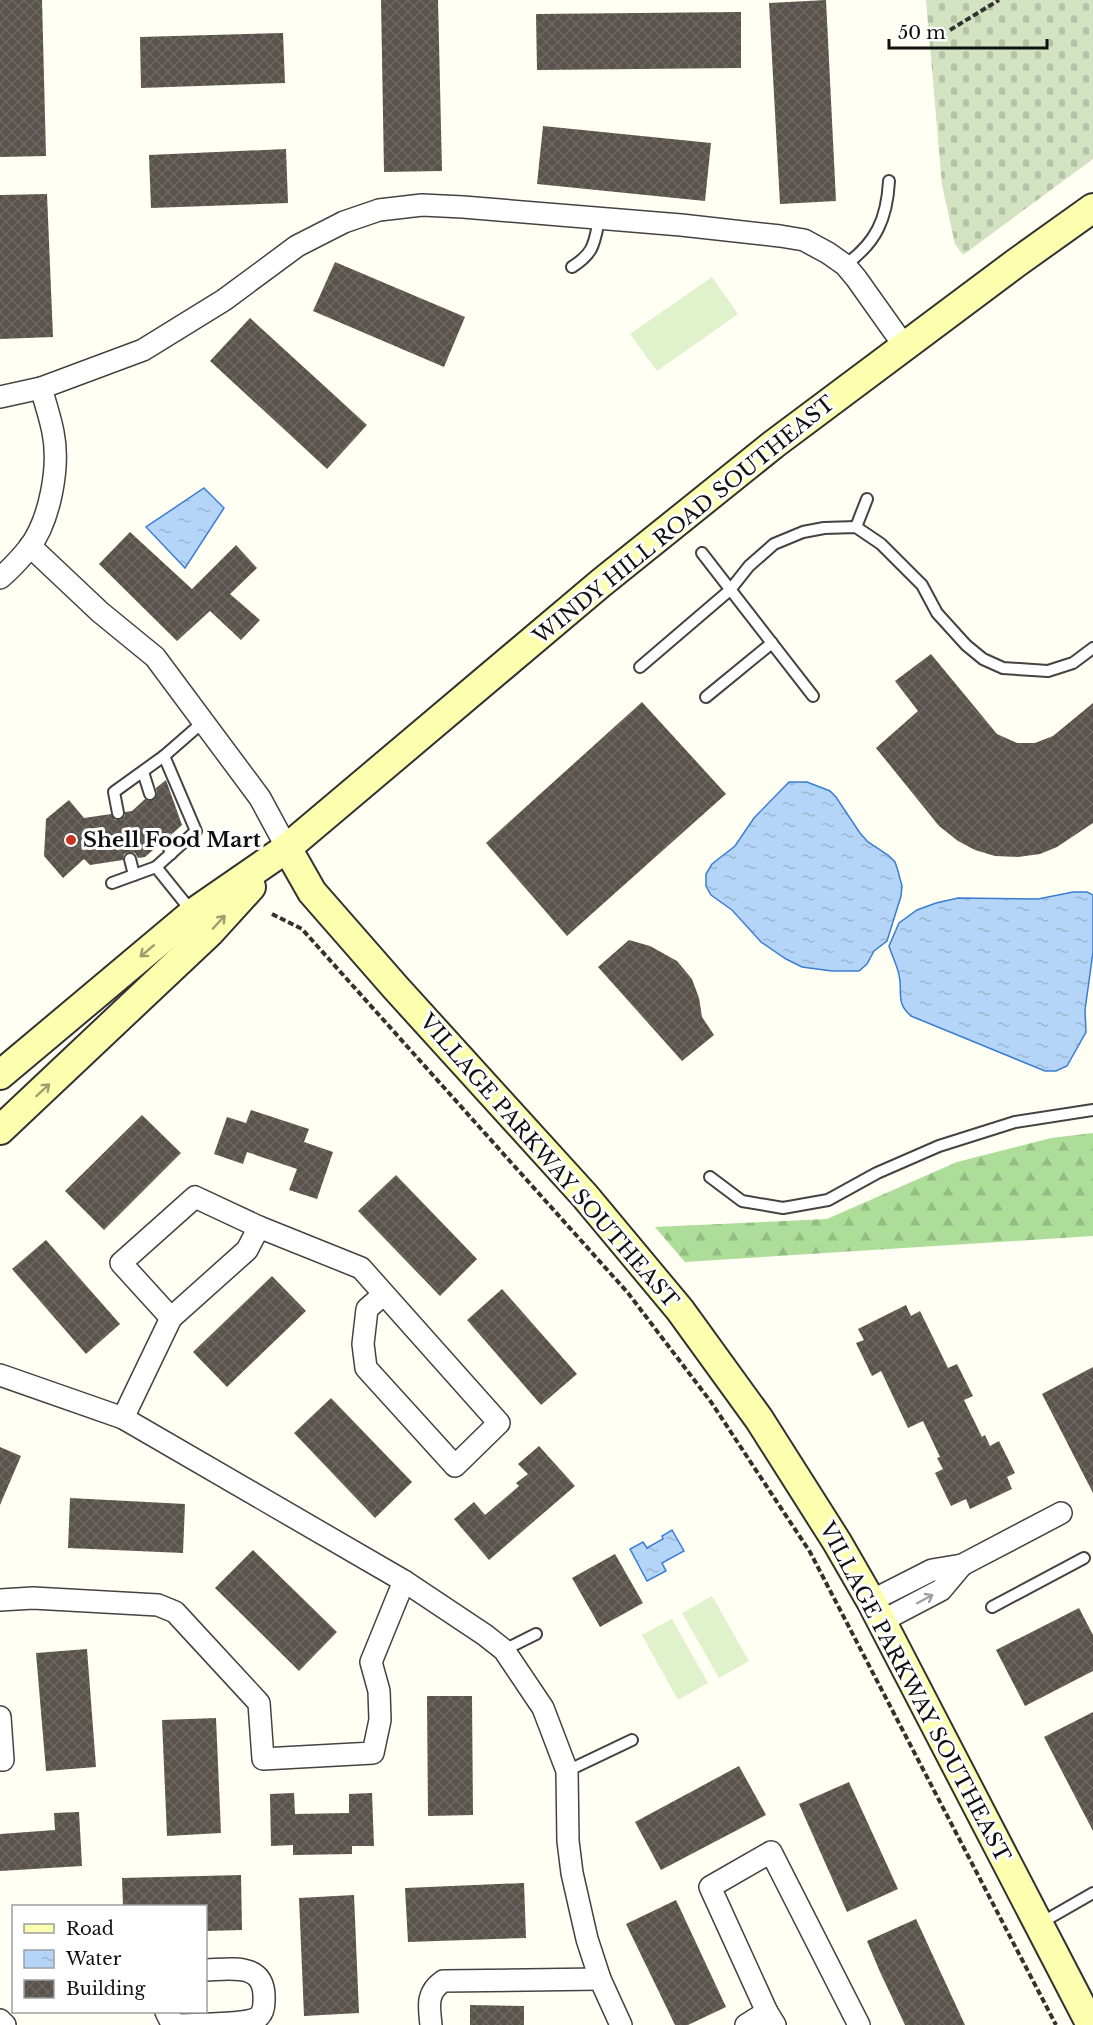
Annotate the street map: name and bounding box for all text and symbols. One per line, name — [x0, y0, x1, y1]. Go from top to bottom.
scale bar — [889, 12, 1046, 50]
text: 50 m — [898, 22, 946, 44]
street label: WINDY HILL ROAD SOUTHEAST — [527, 390, 840, 650]
place label: Shell Food Mart — [83, 827, 261, 853]
marker: Shell Food Mart — [64, 833, 78, 847]
one-way arrow — [212, 914, 226, 929]
one-way arrow — [140, 944, 156, 957]
street label: VILLAGE PARKWAY SOUTHEAST — [414, 1008, 684, 1313]
one-way arrow — [35, 1083, 50, 1097]
street label: VILLAGE PARKWAY SOUTHEAST — [814, 1517, 1016, 1866]
one-way arrow — [916, 1593, 933, 1605]
legend — [12, 1905, 207, 2013]
text: Road — [66, 1918, 114, 1940]
text: Water — [65, 1948, 122, 1970]
text: Building — [66, 1978, 145, 2000]

